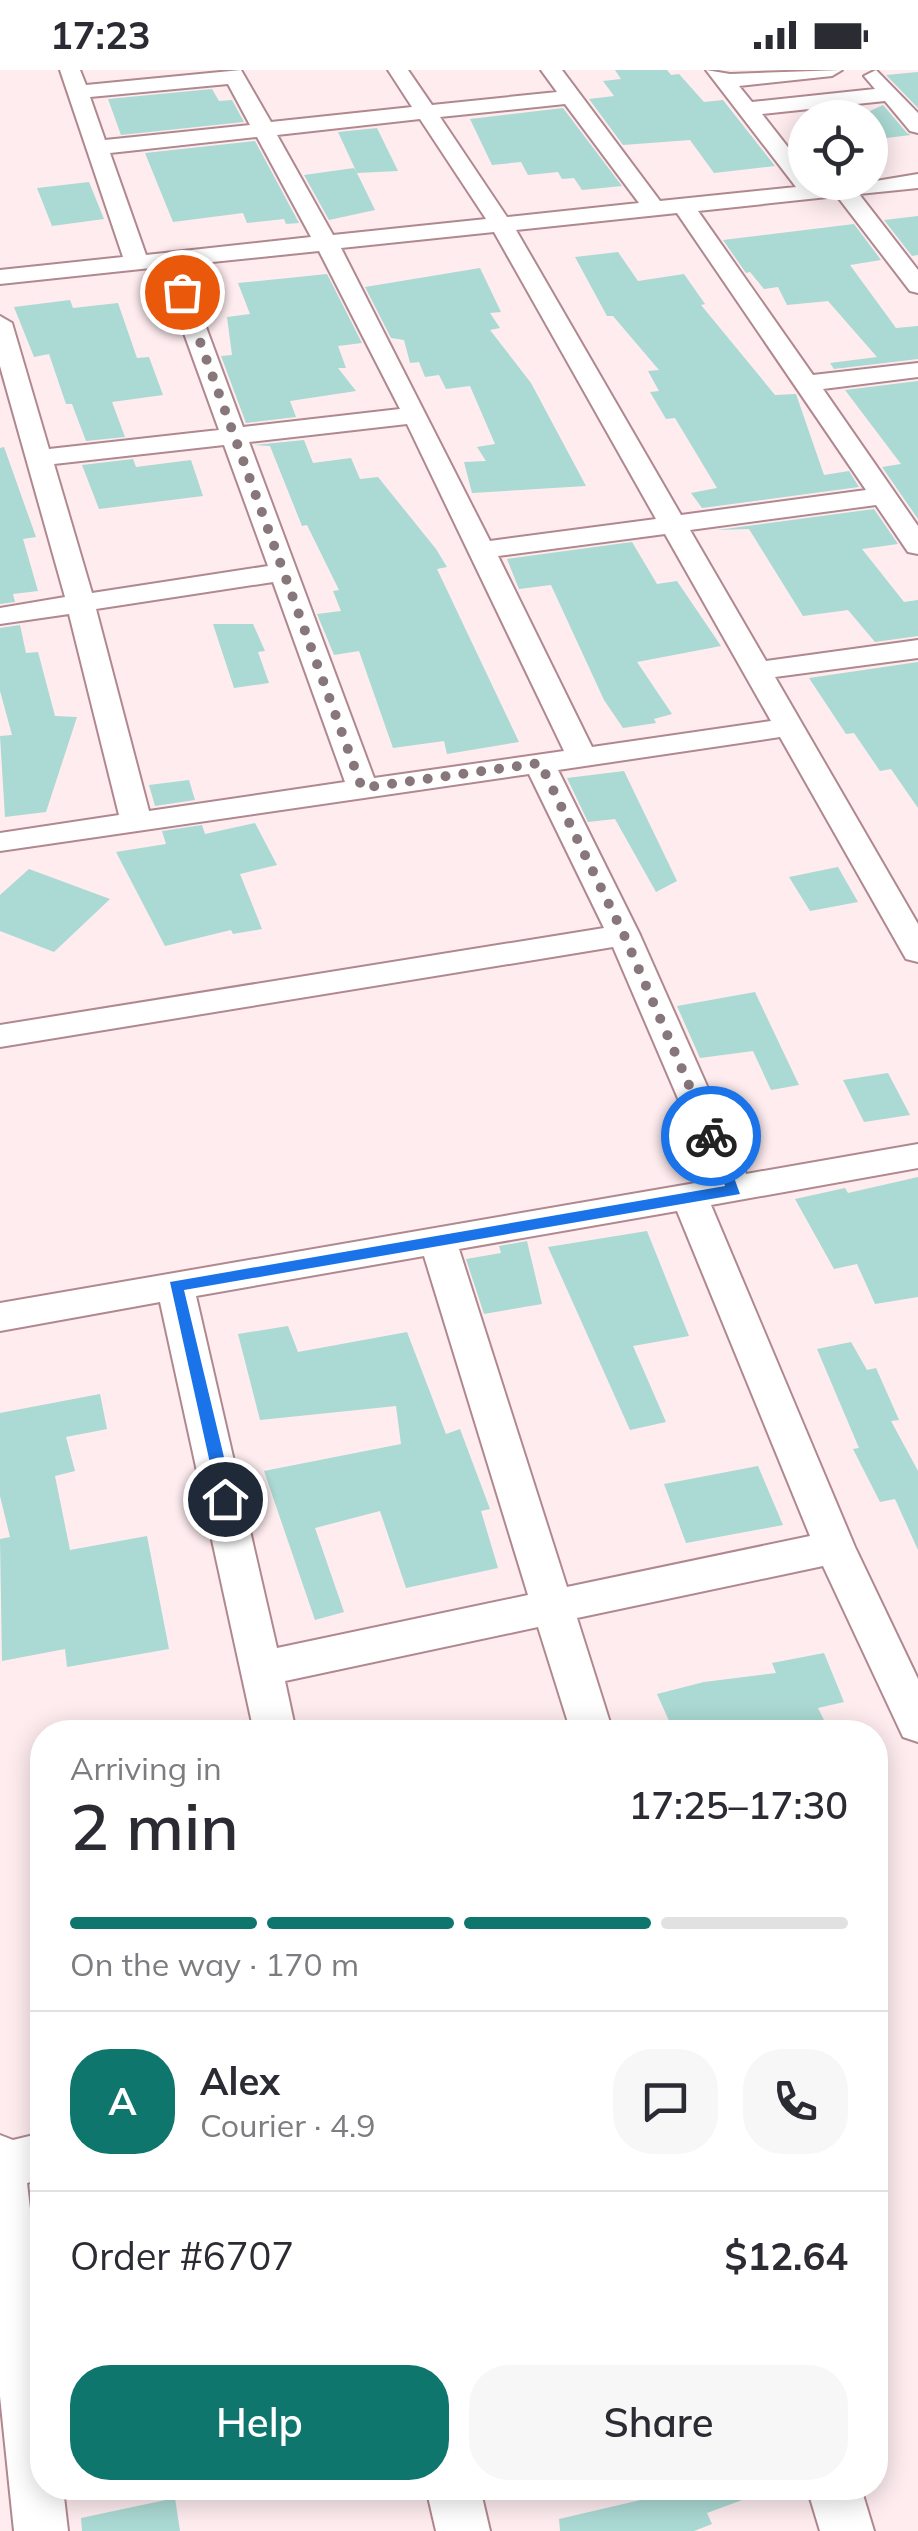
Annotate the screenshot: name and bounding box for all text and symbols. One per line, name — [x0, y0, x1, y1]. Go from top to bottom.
text: 17:23 — [50, 11, 151, 59]
map controls — [788, 100, 888, 200]
button: locate — [788, 100, 888, 200]
pin — [140, 250, 225, 335]
icon: bag — [155, 265, 210, 320]
courier — [661, 1086, 761, 1186]
icon: bike — [684, 1109, 739, 1164]
pin — [183, 1457, 268, 1542]
icon: home — [198, 1472, 253, 1527]
text: Arriving in — [70, 1748, 222, 1788]
text: 17:25–17:30 — [628, 1781, 848, 1829]
text: 2 min — [70, 1785, 239, 1866]
text: On the way · 170 m — [70, 1944, 359, 1984]
button: chat — [613, 2049, 718, 2154]
button: phone — [743, 2049, 848, 2154]
text: Alex — [200, 2057, 280, 2105]
text: A — [108, 2077, 137, 2125]
text: Courier · 4.9 — [200, 2105, 376, 2145]
text: Order #6707 — [70, 2232, 294, 2280]
text: $12.64 — [725, 2232, 848, 2280]
button: Help — [70, 2365, 449, 2480]
button: Share — [469, 2365, 848, 2480]

